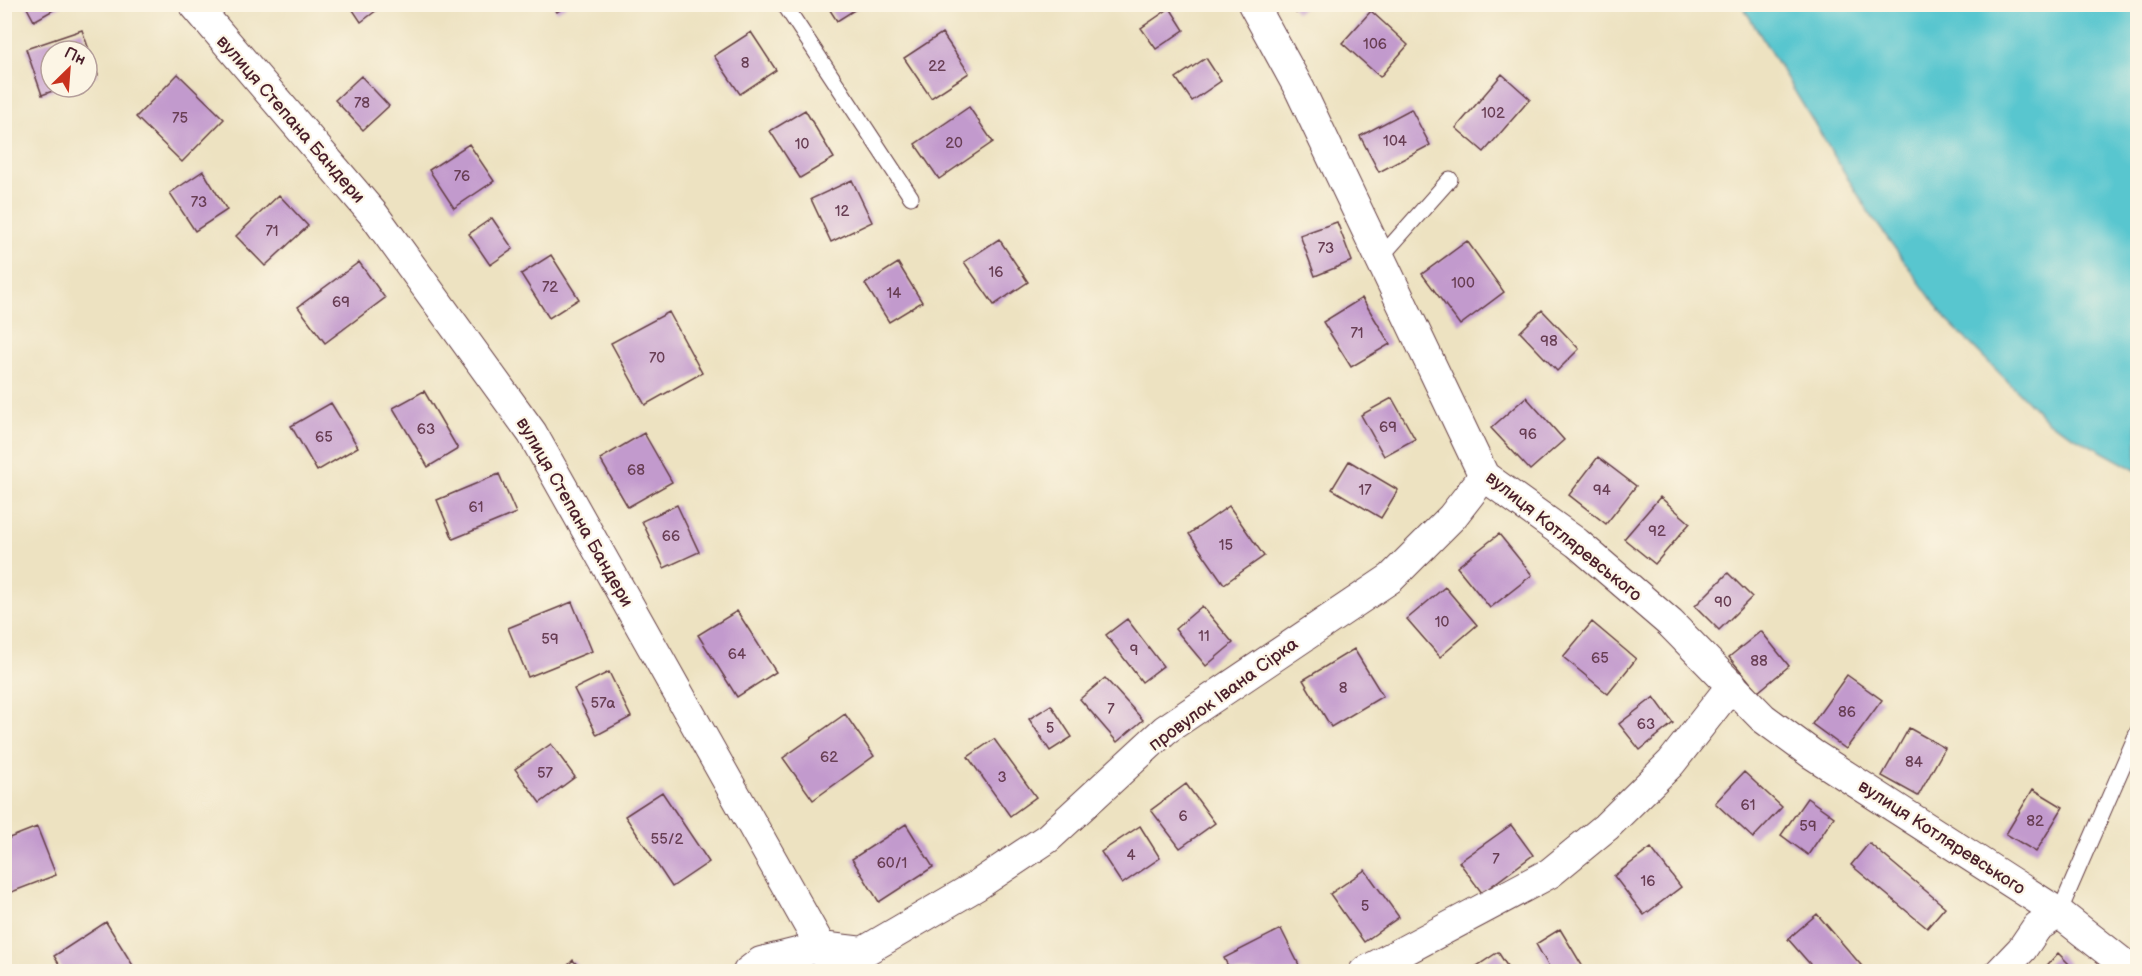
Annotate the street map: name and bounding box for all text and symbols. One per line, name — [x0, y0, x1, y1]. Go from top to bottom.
street label: вулиця Степана Бандери — [212, 31, 369, 207]
house number: 106 — [1363, 35, 1387, 54]
north arrow — [39, 39, 99, 99]
text: Пн — [61, 44, 88, 70]
house number: 8 — [741, 54, 750, 73]
house number: 22 — [928, 57, 946, 76]
house number: 78 — [354, 94, 370, 113]
house number: 102 — [1481, 104, 1505, 123]
house number: 75 — [172, 109, 188, 128]
house number: 104 — [1383, 132, 1407, 151]
house number: 20 — [945, 134, 963, 153]
house number: 10 — [795, 135, 809, 154]
house number: 76 — [454, 167, 470, 186]
house number: 73 — [191, 193, 207, 212]
house number: 12 — [835, 202, 849, 221]
house number: 71 — [265, 222, 279, 241]
house number: 73 — [1318, 239, 1334, 258]
house number: 16 — [989, 263, 1003, 282]
house number: 100 — [1451, 274, 1475, 293]
house number: 72 — [542, 278, 558, 297]
house number: 14 — [887, 284, 901, 303]
house number: 69 — [332, 293, 350, 312]
house number: 71 — [1350, 324, 1364, 343]
house number: 98 — [1540, 332, 1558, 351]
house number: 70 — [649, 349, 665, 368]
street label: вулиця Степана Бандери — [512, 414, 637, 611]
house number: 69 — [1379, 418, 1397, 437]
house number: 63 — [417, 420, 435, 439]
house number: 96 — [1519, 425, 1537, 444]
house number: 65 — [315, 428, 333, 447]
house number: 68 — [627, 461, 645, 480]
street label: вулиця Котляревського — [1481, 467, 1646, 606]
house number: 17 — [1358, 481, 1372, 500]
house number: 94 — [1593, 481, 1611, 500]
house number: 61 — [469, 498, 483, 517]
house number: 92 — [1648, 522, 1666, 541]
house number: 66 — [662, 527, 680, 546]
house number: 15 — [1219, 536, 1233, 555]
house number: 90 — [1714, 593, 1732, 612]
house number: 10 — [1435, 613, 1449, 632]
house number: 11 — [1198, 627, 1210, 646]
house number: 59 — [541, 630, 559, 649]
street label: провулок Івана Сірка — [1145, 633, 1302, 756]
house number: 9 — [1130, 641, 1138, 660]
house number: 64 — [728, 645, 746, 664]
house number: 65 — [1591, 649, 1609, 668]
house number: 88 — [1750, 652, 1768, 671]
house number: 8 — [1339, 679, 1348, 698]
house number: 57а — [591, 694, 616, 713]
house number: 7 — [1107, 700, 1115, 719]
house number: 86 — [1838, 703, 1856, 722]
house number: 63 — [1637, 715, 1655, 734]
house number: 5 — [1046, 719, 1054, 738]
house number: 62 — [820, 748, 838, 767]
house number: 84 — [1905, 753, 1923, 772]
house number: 57 — [537, 764, 554, 783]
house number: 3 — [997, 768, 1007, 787]
street label: вулиця Котляревського — [1854, 776, 2029, 899]
house number: 61 — [1741, 796, 1755, 815]
house number: 6 — [1178, 807, 1188, 826]
house number: 82 — [2026, 812, 2044, 831]
house number: 59 — [1799, 817, 1817, 836]
house number: 55/2 — [651, 830, 684, 849]
house number: 4 — [1126, 846, 1136, 865]
house number: 7 — [1492, 850, 1500, 869]
house number: 60/1 — [877, 854, 907, 873]
house number: 16 — [1641, 872, 1655, 891]
house number: 5 — [1361, 897, 1369, 916]

